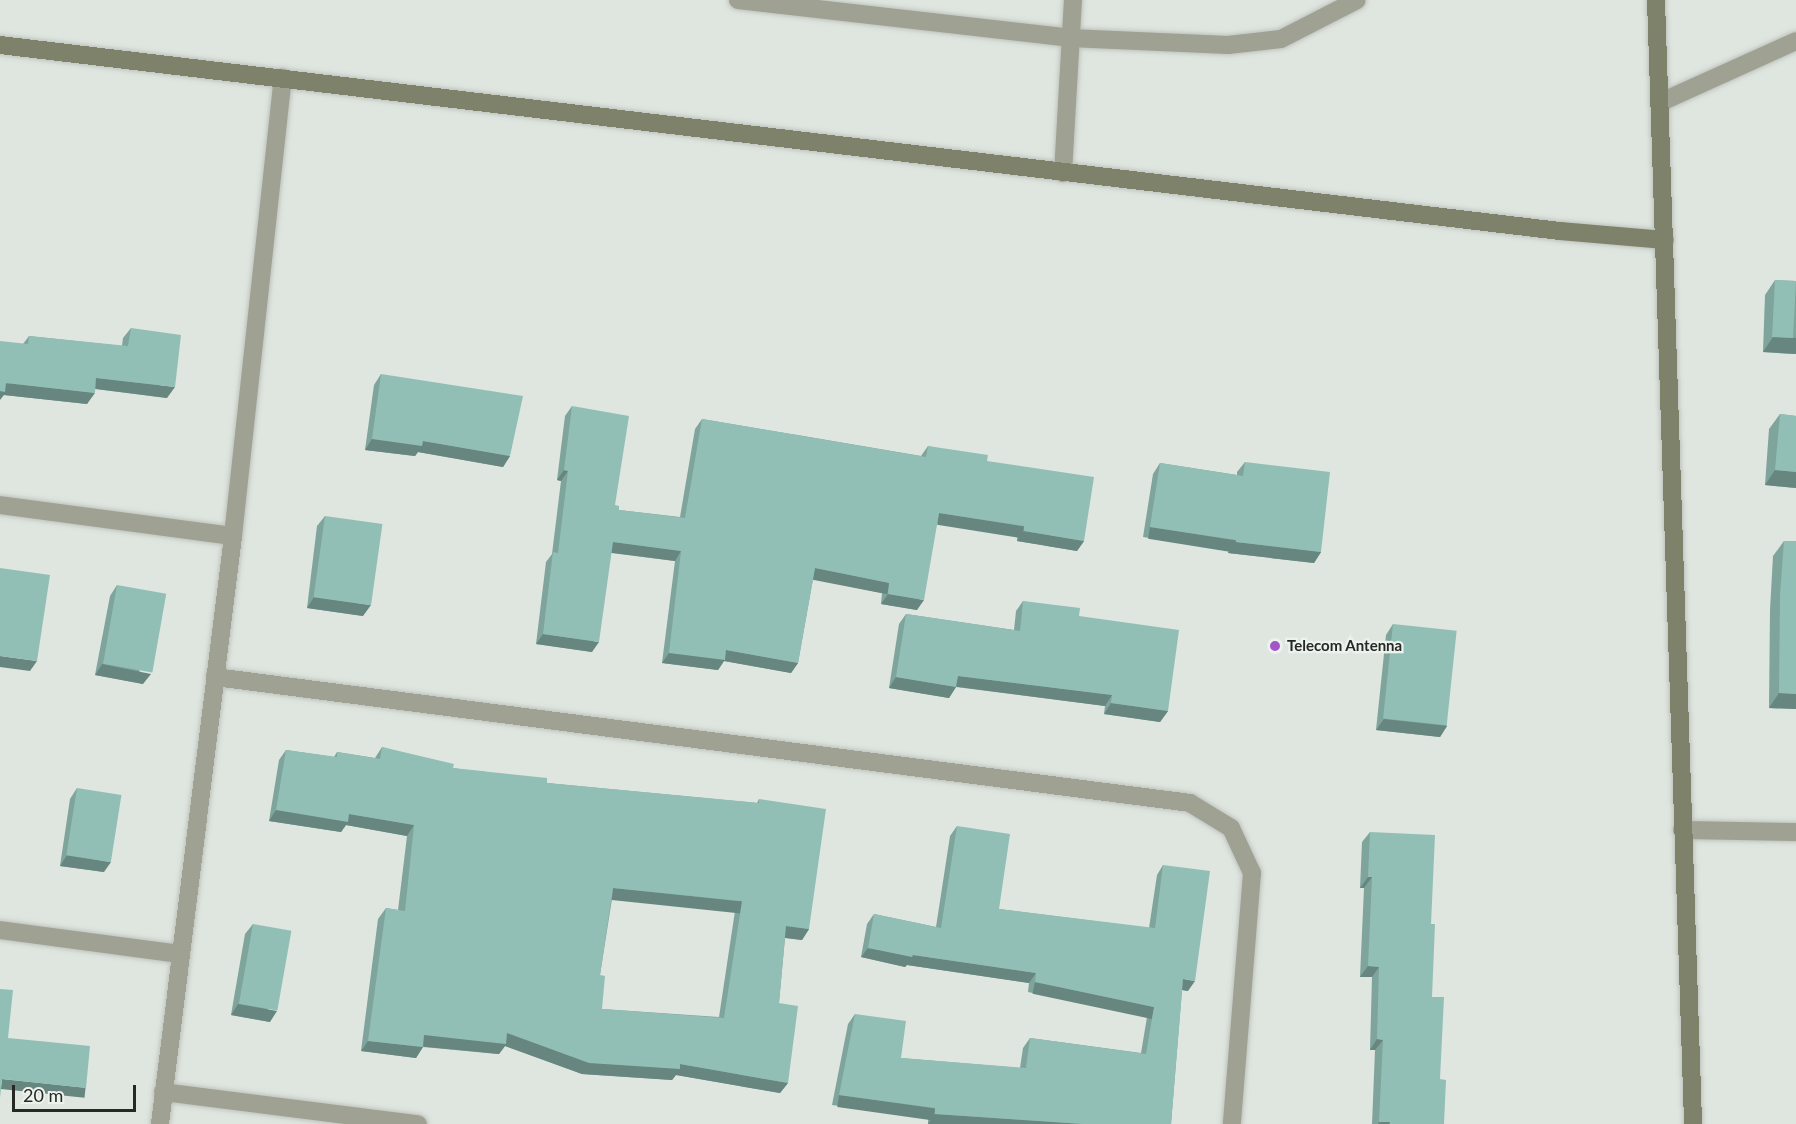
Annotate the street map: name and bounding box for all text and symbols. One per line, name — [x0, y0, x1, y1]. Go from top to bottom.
place label: Telecom Antenna — [1287, 637, 1403, 655]
marker: Telecom Antenna — [1268, 639, 1282, 653]
scale bar — [15, 1073, 140, 1111]
text: 20 m — [23, 1084, 63, 1106]

